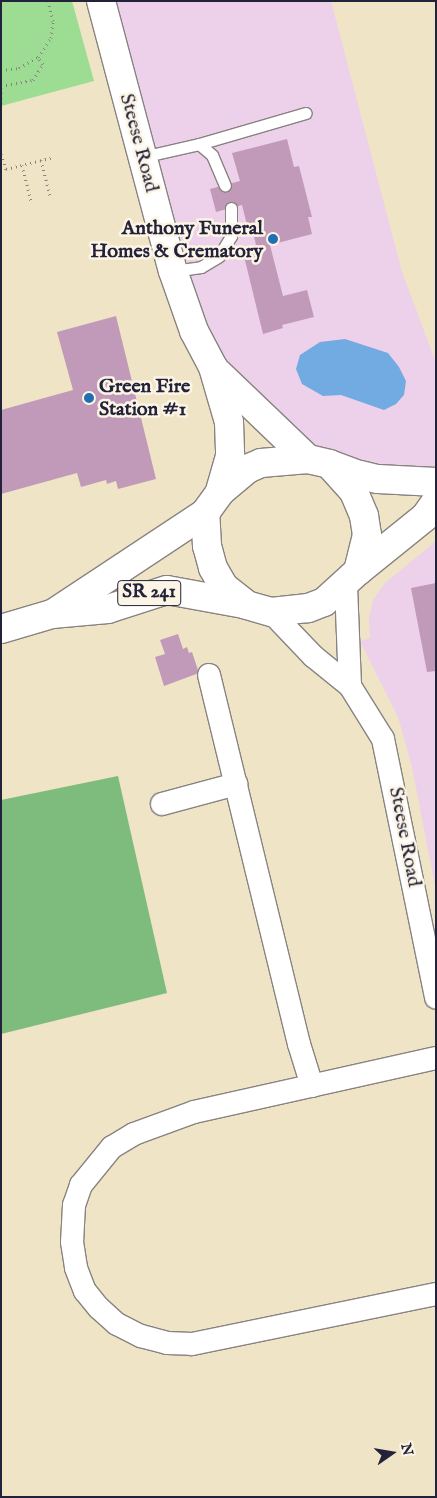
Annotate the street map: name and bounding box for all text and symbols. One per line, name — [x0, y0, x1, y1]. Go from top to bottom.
street label: Steese Road — [114, 91, 164, 195]
place label: Anthony Funeral Homes & Crematory — [90, 216, 263, 263]
marker: Anthony Funeral Homes & Crematory — [267, 233, 279, 245]
place label: Green Fire Station #1 — [99, 374, 190, 421]
marker: Green Fire Station #1 — [83, 392, 95, 404]
road number: SR 241 — [116, 576, 182, 610]
street label: Steese Road — [384, 785, 426, 889]
north arrow — [367, 1428, 417, 1478]
text: N — [396, 1442, 417, 1458]

